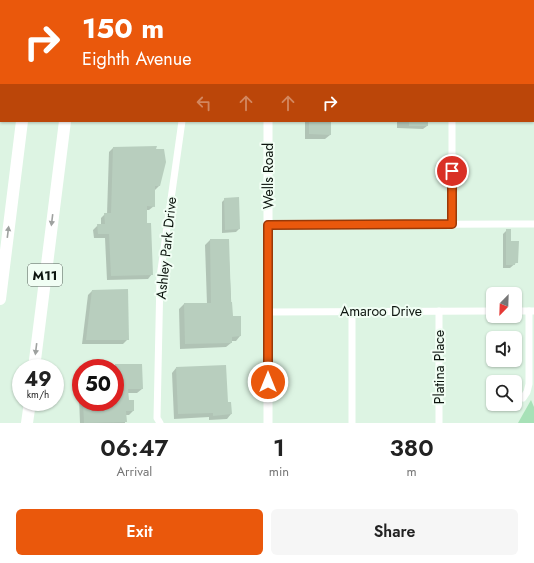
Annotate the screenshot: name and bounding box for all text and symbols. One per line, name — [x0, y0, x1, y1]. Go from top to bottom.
text: 150 m — [82, 8, 164, 49]
icon: right — [16, 16, 68, 68]
text: Eighth Avenue — [82, 46, 192, 72]
icon: left — [193, 92, 215, 114]
icon: ahead — [235, 92, 257, 114]
icon: ahead — [277, 92, 299, 114]
icon: right — [319, 92, 341, 114]
street label: Wells Road — [258, 143, 278, 209]
pin — [435, 154, 469, 188]
icon: arrive — [441, 160, 463, 182]
street label: Ashley Park Drive — [151, 196, 181, 300]
one-way arrow — [49, 214, 55, 226]
one-way arrow — [5, 226, 11, 238]
road number: M11 — [28, 264, 62, 286]
north arrow — [486, 287, 522, 323]
map controls — [486, 287, 522, 411]
street label: Amaroo Drive — [340, 301, 422, 321]
street label: Platina Place — [429, 330, 449, 404]
button: sound — [486, 331, 522, 367]
one-way arrow — [33, 343, 39, 355]
speed limit sign: 50 — [72, 359, 124, 411]
position arrow — [247, 361, 289, 403]
text: 49 — [24, 365, 52, 394]
button: search — [486, 375, 522, 411]
text: km/h — [27, 387, 49, 402]
text: 06:47 — [100, 430, 168, 465]
text: 1 — [273, 430, 285, 465]
text: 380 — [389, 430, 434, 465]
text: Arrival — [116, 462, 152, 481]
text: min — [269, 462, 289, 481]
text: m — [406, 462, 417, 481]
button: Exit — [16, 509, 263, 555]
button: Share — [271, 509, 518, 555]

